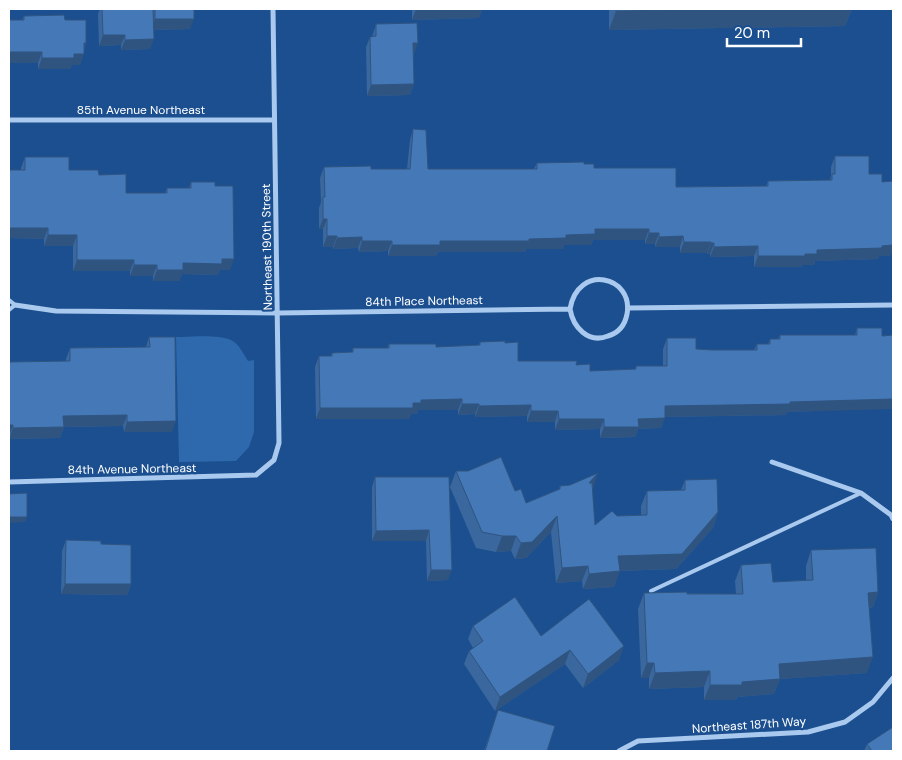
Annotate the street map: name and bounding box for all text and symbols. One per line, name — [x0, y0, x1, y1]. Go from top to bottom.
scale bar — [727, 15, 801, 47]
text: 20 m — [734, 23, 770, 43]
street label: 85th Avenue Northeast — [77, 102, 206, 118]
street label: Northeast 190th Street — [258, 183, 276, 311]
street label: 84th Place Northeast — [365, 292, 483, 310]
street label: 84th Avenue Northeast — [68, 460, 197, 478]
street label: Northeast 187th Way — [691, 713, 807, 737]

